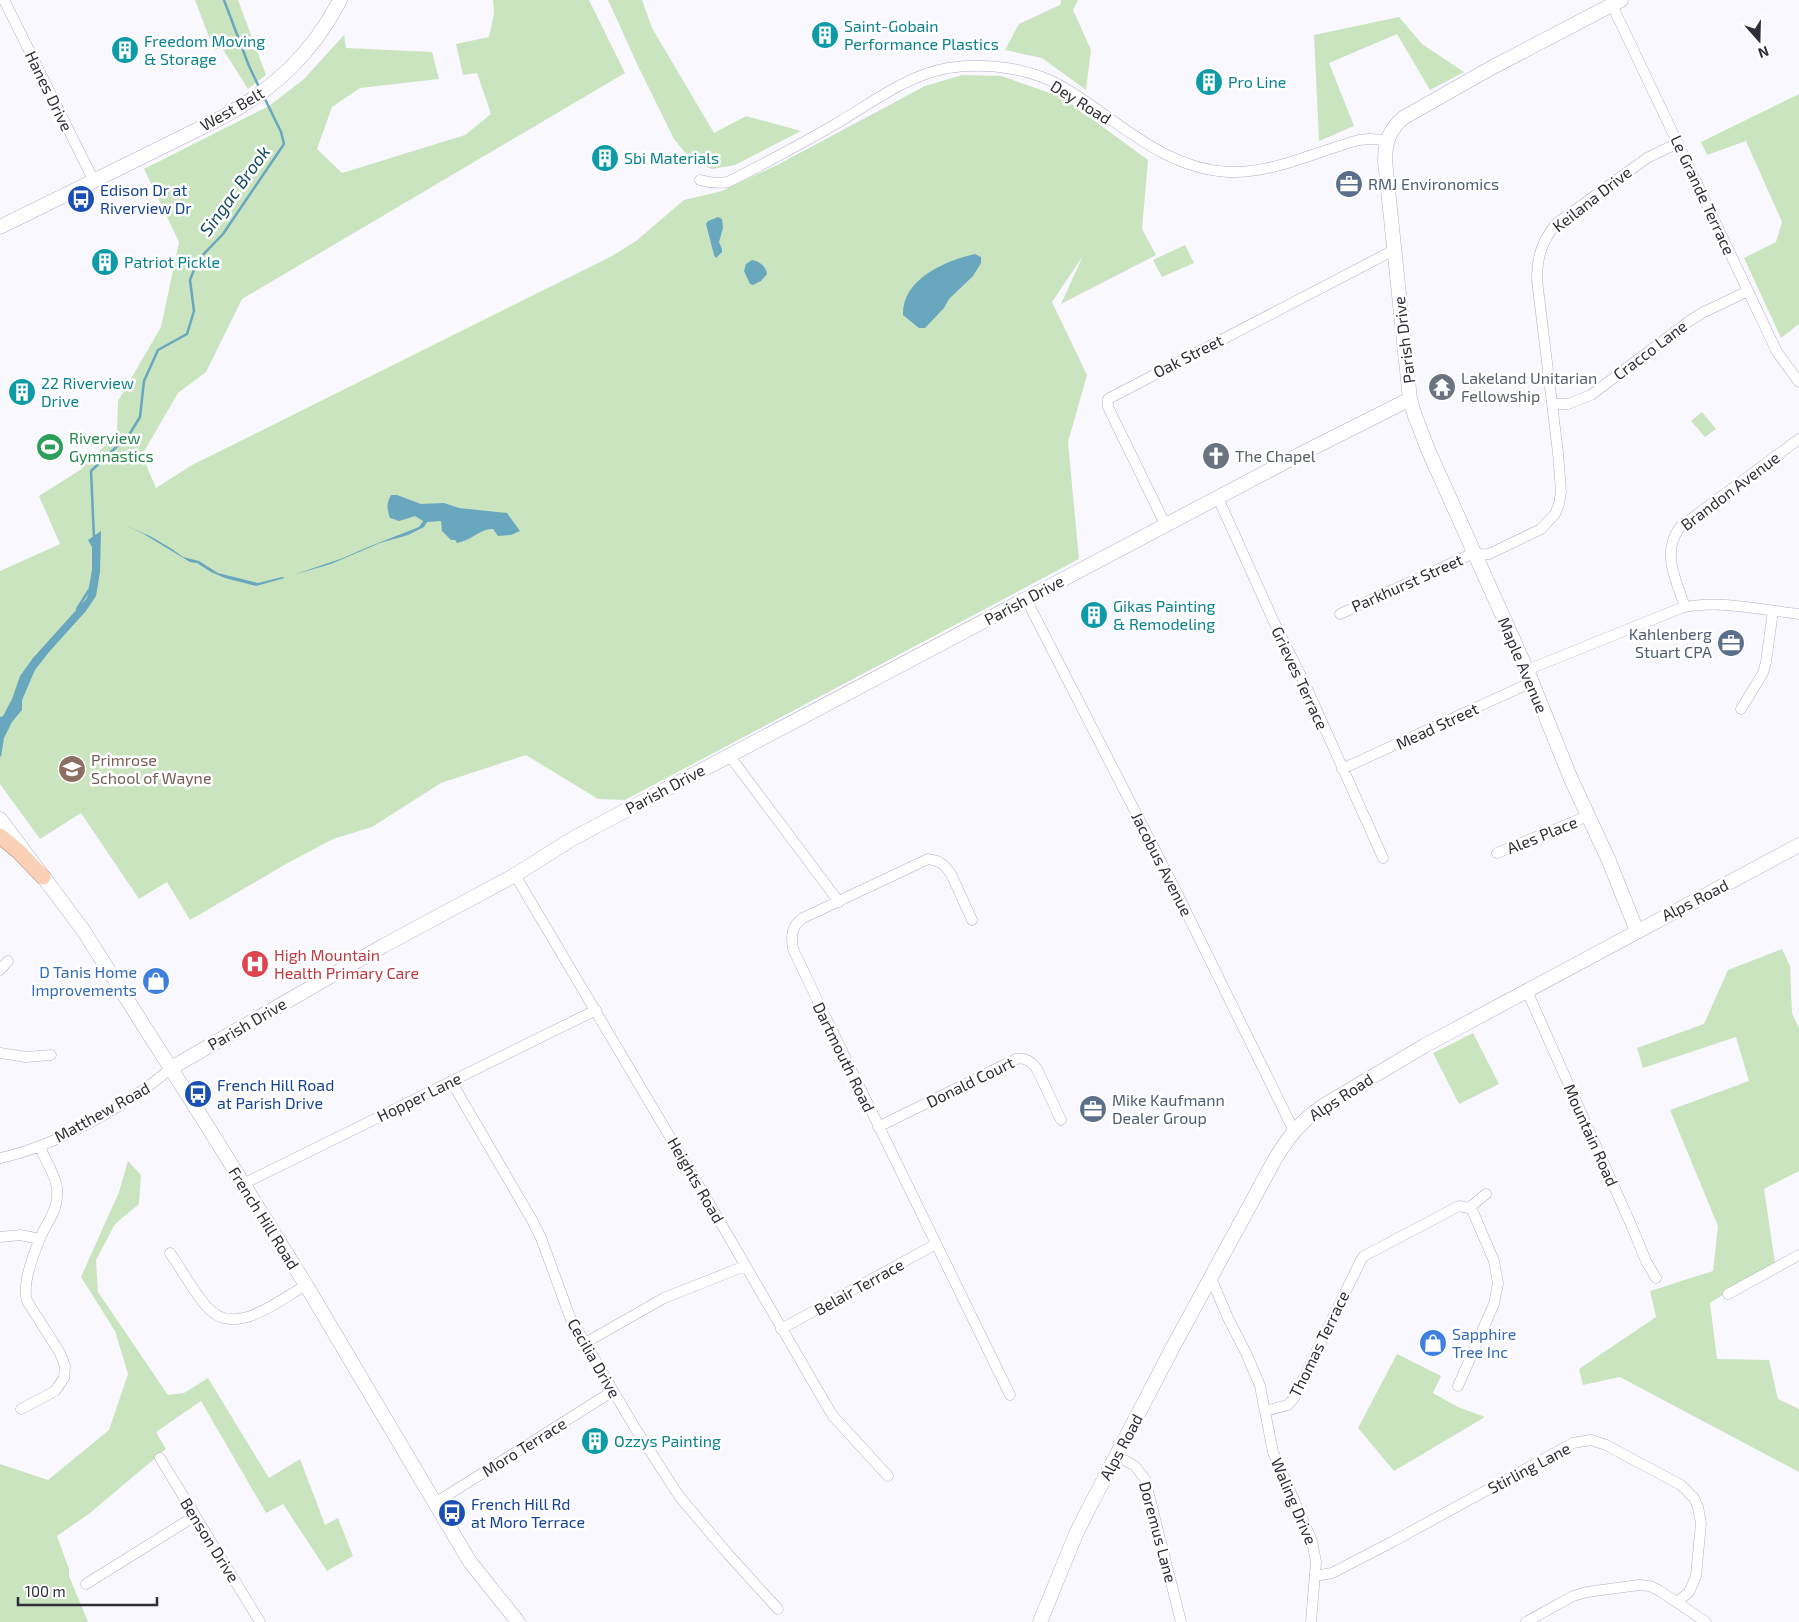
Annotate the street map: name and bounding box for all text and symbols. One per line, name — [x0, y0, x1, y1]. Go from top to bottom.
north arrow — [1734, 15, 1784, 65]
place label: Saint-Gobain Performance Plastics — [844, 16, 999, 53]
building icon: Saint-Gobain Performance Plastics — [810, 20, 840, 50]
place label: Freedom Moving & Storage — [144, 31, 265, 68]
building icon: Freedom Moving & Storage — [110, 35, 140, 65]
text: N — [1756, 43, 1771, 62]
street label: Hanes Drive — [22, 47, 77, 134]
building icon: Pro Line — [1194, 67, 1224, 97]
place label: Pro Line — [1228, 72, 1286, 91]
street label: Dey Road — [1048, 76, 1115, 128]
street label: West Belt — [196, 83, 267, 134]
street label: Le Grande Terrace — [1667, 132, 1740, 258]
water label: Singac Brook — [194, 141, 274, 240]
building icon: Sbi Materials — [590, 143, 620, 173]
place label: Sbi Materials — [624, 148, 719, 167]
street label: Keilana Drive — [1548, 162, 1635, 235]
office icon: RMJ Environomics — [1334, 169, 1364, 199]
place label: RMJ Environomics — [1368, 174, 1499, 193]
place label: Edison Dr at Riverview Dr — [100, 180, 192, 217]
bus stop icon: Edison Dr at Riverview Dr — [66, 184, 96, 214]
building icon: Patriot Pickle — [90, 247, 120, 277]
place label: Patriot Pickle — [124, 252, 220, 271]
street label: Parish Drive — [1389, 295, 1418, 385]
street label: Cracco Lane — [1609, 316, 1690, 383]
street label: Oak Street — [1150, 330, 1226, 381]
place label: Lakeland Unitarian Fellowship — [1461, 368, 1597, 405]
temple icon: Lakeland Unitarian Fellowship — [1427, 372, 1457, 402]
place label: 22 Riverview Drive — [41, 373, 134, 410]
building icon: 22 Riverview Drive — [7, 377, 37, 407]
place label: Riverview Gymnastics — [69, 428, 154, 465]
sports icon: Riverview Gymnastics — [35, 432, 65, 462]
church icon: The Chapel — [1201, 441, 1231, 471]
place label: The Chapel — [1235, 446, 1316, 465]
street label: Brandon Avenue — [1677, 447, 1783, 534]
street label: Parkhurst Street — [1348, 549, 1465, 616]
street label: Parish Drive — [981, 571, 1067, 628]
place label: Gikas Painting & Remodeling — [1113, 596, 1215, 633]
building icon: Gikas Painting & Remodeling — [1079, 600, 1109, 630]
street label: Maple Avenue — [1495, 614, 1552, 716]
street label: Grieves Terrace — [1268, 623, 1333, 732]
place label: Kahlenberg Stuart CPA — [1629, 624, 1712, 661]
office icon: Kahlenberg Stuart CPA — [1716, 628, 1746, 658]
street label: Mead Street — [1393, 698, 1481, 753]
place label: Primrose School of Wayne — [91, 750, 212, 787]
school or university icon: Primrose School of Wayne — [57, 754, 87, 784]
street label: Parish Drive — [622, 760, 708, 817]
street label: Jacobus Avenue — [1128, 809, 1197, 919]
street label: Ales Place — [1504, 812, 1580, 857]
street label: Alps Road — [1658, 875, 1731, 924]
place label: High Mountain Health Primary Care — [274, 945, 419, 982]
hospital icon: High Mountain Health Primary Care — [240, 949, 270, 979]
place label: D Tanis Home Improvements — [31, 962, 137, 999]
shop icon: D Tanis Home Improvements — [141, 966, 171, 996]
street label: Parish Drive — [204, 993, 289, 1054]
street label: Dartmouth Road — [810, 999, 879, 1115]
street label: Donald Court — [923, 1052, 1017, 1111]
street label: Hopper Lane — [374, 1068, 464, 1125]
street label: Alps Road — [1305, 1069, 1376, 1124]
place label: French Hill Road at Parish Drive — [217, 1075, 334, 1112]
street label: Matthew Road — [51, 1078, 153, 1146]
bus stop icon: French Hill Road at Parish Drive — [183, 1079, 213, 1109]
street label: Mountain Road — [1560, 1081, 1623, 1189]
place label: Mike Kaufmann Dealer Group — [1112, 1090, 1225, 1127]
office icon: Mike Kaufmann Dealer Group — [1078, 1094, 1108, 1124]
street label: Heights Road — [664, 1133, 729, 1226]
street label: French Hill Road — [225, 1163, 304, 1273]
street label: Belair Terrace — [811, 1254, 907, 1319]
street label: Thomas Terrace — [1285, 1288, 1352, 1400]
street label: Cecilia Drive — [564, 1315, 625, 1401]
place label: Sapphire Tree Inc — [1452, 1324, 1516, 1361]
shop icon: Sapphire Tree Inc — [1418, 1328, 1448, 1358]
street label: Alps Road — [1095, 1410, 1146, 1483]
street label: Moro Terrace — [478, 1413, 569, 1480]
building icon: Ozzys Painting — [580, 1426, 610, 1456]
place label: Ozzys Painting — [614, 1431, 721, 1450]
street label: Stirling Lane — [1484, 1438, 1573, 1497]
street label: Waling Drive — [1268, 1455, 1321, 1547]
street label: Doremus Lane — [1136, 1479, 1181, 1585]
street label: Benson Drive — [177, 1494, 244, 1585]
place label: French Hill Rd at Moro Terrace — [471, 1494, 585, 1531]
bus stop icon: French Hill Rd at Moro Terrace — [437, 1498, 467, 1528]
scale bar — [18, 1574, 156, 1606]
text: 100 m — [25, 1582, 66, 1600]

